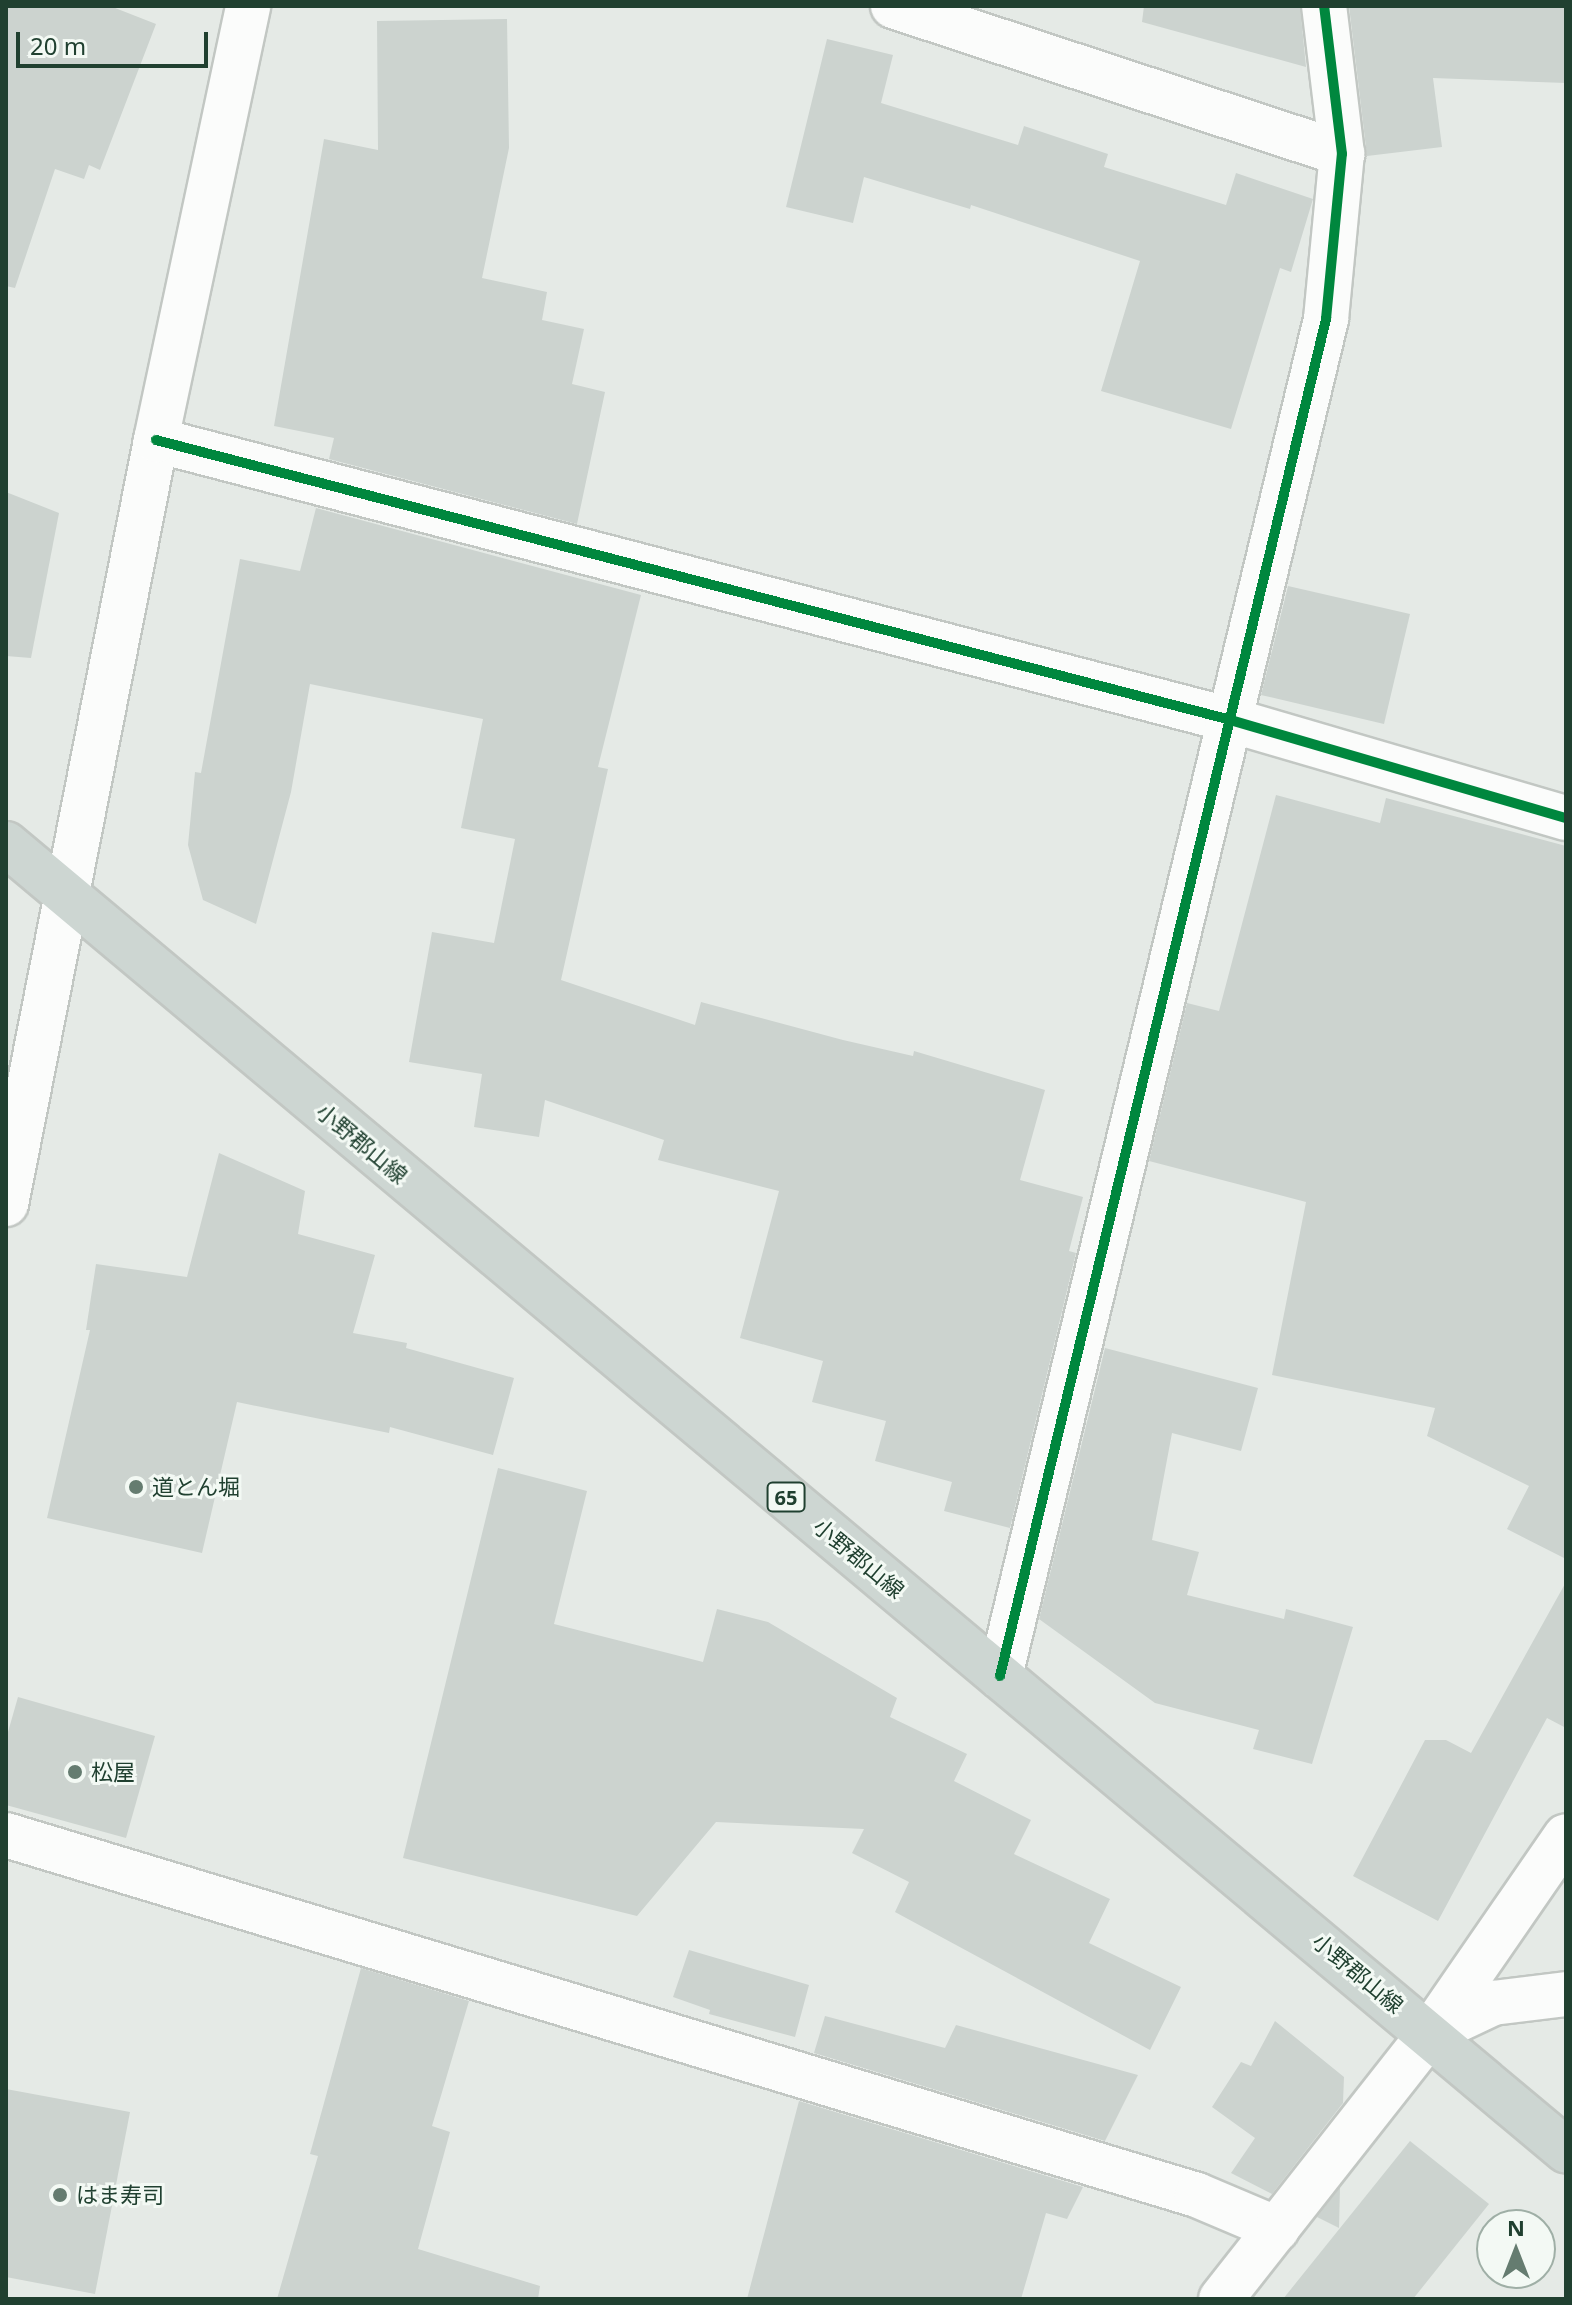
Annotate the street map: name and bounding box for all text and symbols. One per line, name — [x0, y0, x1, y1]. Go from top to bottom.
scale bar — [20, 16, 212, 66]
text: 20 m — [30, 29, 86, 62]
street label: 小野郡山線 — [311, 1098, 413, 1188]
place label: 道とん堀 — [152, 1474, 240, 1500]
marker: 道とん堀 — [127, 1478, 145, 1496]
road number: 65 — [766, 1481, 806, 1513]
street label: 小野郡山線 — [808, 1513, 910, 1603]
place label: 松屋 — [91, 1759, 135, 1785]
marker: 松屋 — [66, 1763, 84, 1781]
street label: 小野郡山線 — [1307, 1928, 1409, 2018]
place label: はま寿司 — [76, 2182, 164, 2208]
marker: はま寿司 — [51, 2186, 69, 2204]
north arrow — [1476, 2209, 1556, 2289]
text: N — [1507, 2212, 1525, 2242]

